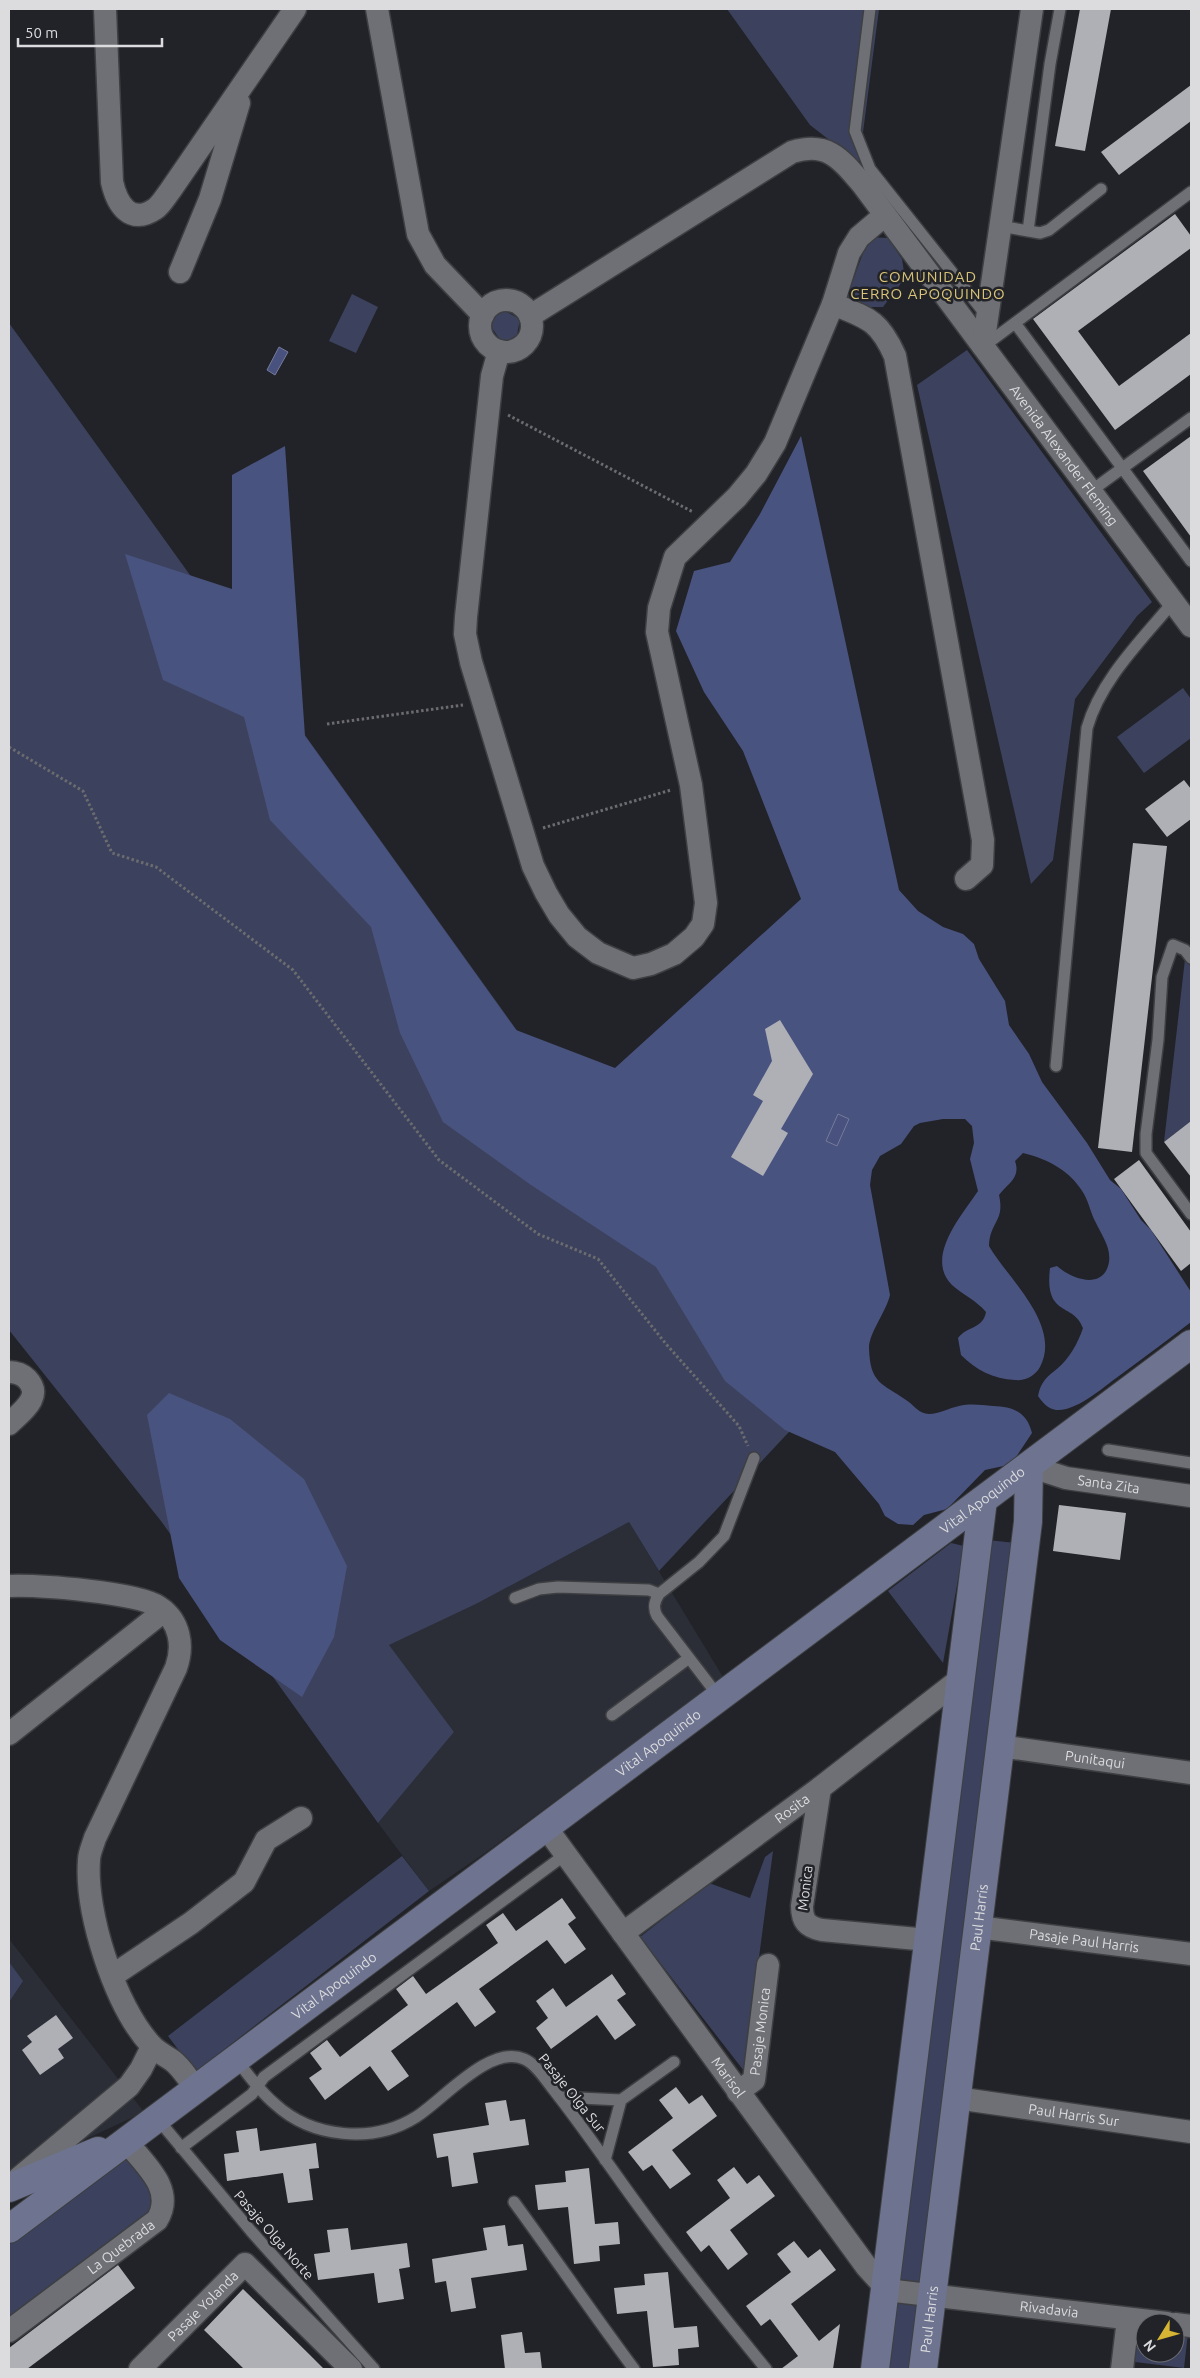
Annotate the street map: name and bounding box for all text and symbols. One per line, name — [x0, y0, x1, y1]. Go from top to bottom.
scale bar — [18, 15, 161, 47]
text: 50 m — [25, 24, 58, 41]
district label: COMUNIDAD CERRO APOQUINDO — [850, 268, 1006, 302]
street label: Avenida Alexander Fleming — [1007, 382, 1121, 529]
street label: Vital Apoquindo — [937, 1463, 1028, 1537]
street label: Santa Zita — [1077, 1472, 1141, 1497]
street label: Vital Apoquindo — [613, 1706, 704, 1780]
street label: Punitaqui — [1064, 1747, 1126, 1772]
street label: Rosita — [772, 1790, 813, 1827]
street label: Monica — [794, 1864, 816, 1912]
street label: Paul Harris — [967, 1883, 991, 1952]
street label: Pasaje Paul Harris — [1028, 1926, 1140, 1955]
street label: Vital Apoquindo — [288, 1949, 380, 2023]
street label: Pasaje Monica — [747, 1986, 773, 2076]
street label: Pasaje Olga Sur — [535, 2050, 609, 2136]
street label: Marisol — [708, 2054, 749, 2101]
street label: Paul Harris Sur — [1027, 2101, 1121, 2130]
street label: Pasaje Olga Norte — [231, 2187, 317, 2283]
street label: La Quebrada — [84, 2217, 158, 2277]
street label: Pasaje Yolanda — [164, 2267, 242, 2345]
street label: Paul Harris — [917, 2285, 941, 2354]
street label: Rivadavia — [1019, 2298, 1079, 2321]
north arrow — [1135, 2313, 1185, 2363]
text: N — [1140, 2337, 1159, 2355]

